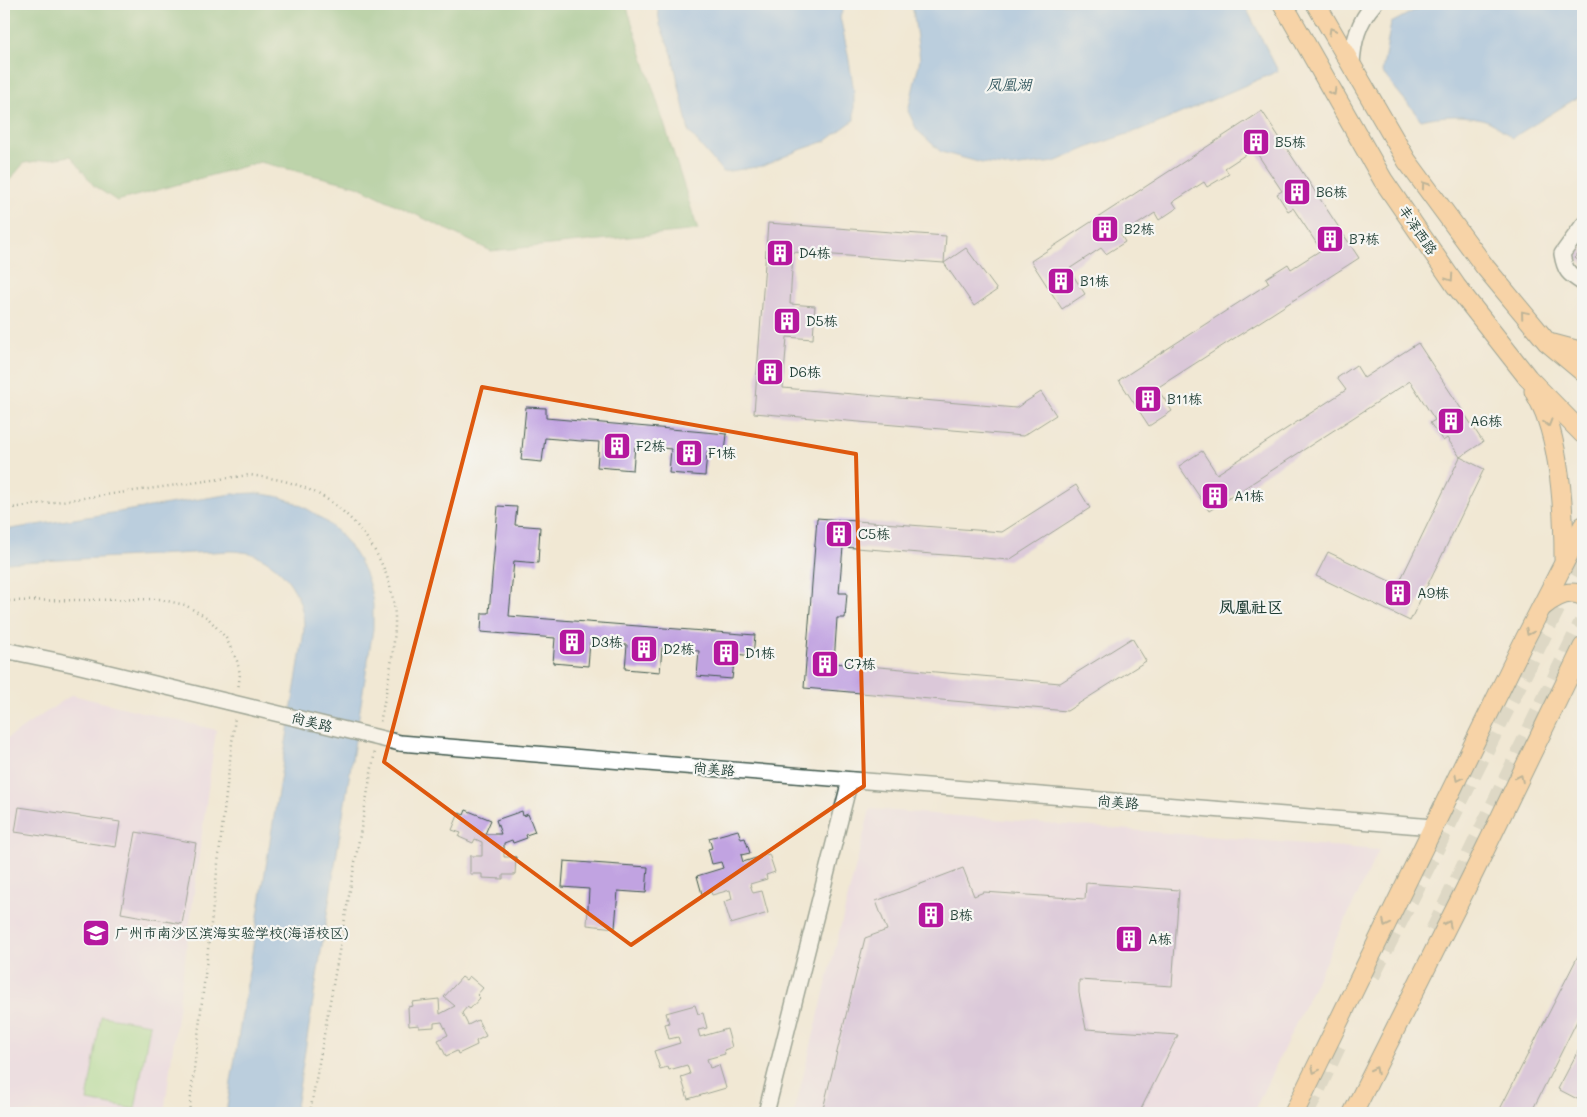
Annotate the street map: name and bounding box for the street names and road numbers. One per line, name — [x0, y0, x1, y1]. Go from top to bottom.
street label: 丰泽西路 — [1395, 201, 1442, 258]
street label: 尚美路 — [289, 707, 335, 736]
street label: 尚美路 — [692, 757, 736, 780]
street label: 尚美路 — [1096, 790, 1140, 813]

